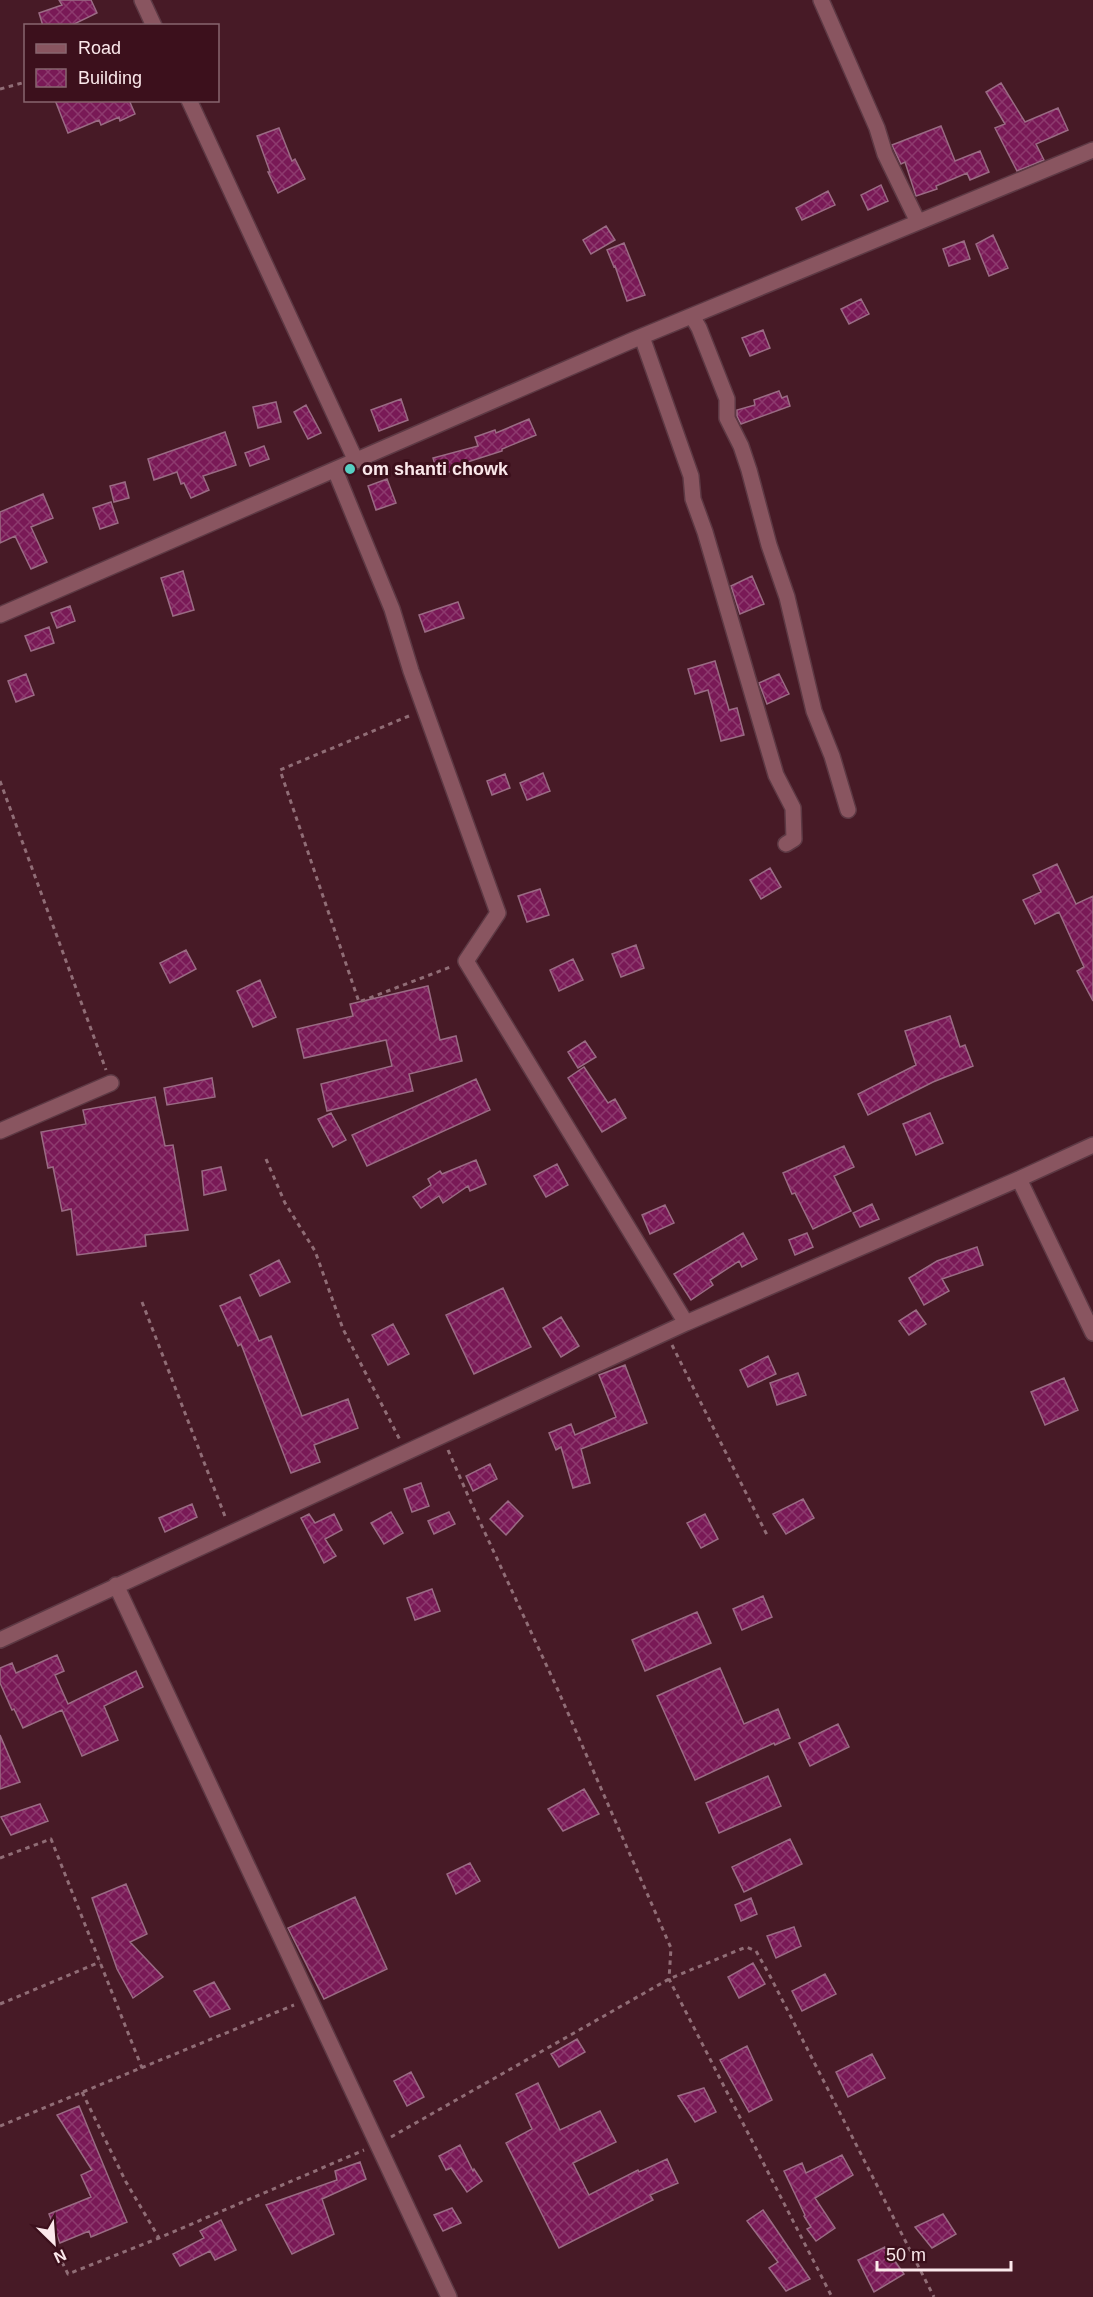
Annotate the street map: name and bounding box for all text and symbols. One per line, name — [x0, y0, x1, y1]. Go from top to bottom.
legend — [24, 24, 219, 102]
text: Road — [78, 38, 121, 58]
text: Building — [78, 68, 142, 88]
place label: om shanti chowk — [362, 459, 509, 479]
marker: om shanti chowk — [343, 462, 357, 476]
north arrow — [24, 2213, 84, 2273]
scale bar — [877, 2234, 1010, 2272]
text: 50 m — [886, 2245, 926, 2265]
text: N — [51, 2246, 69, 2266]

